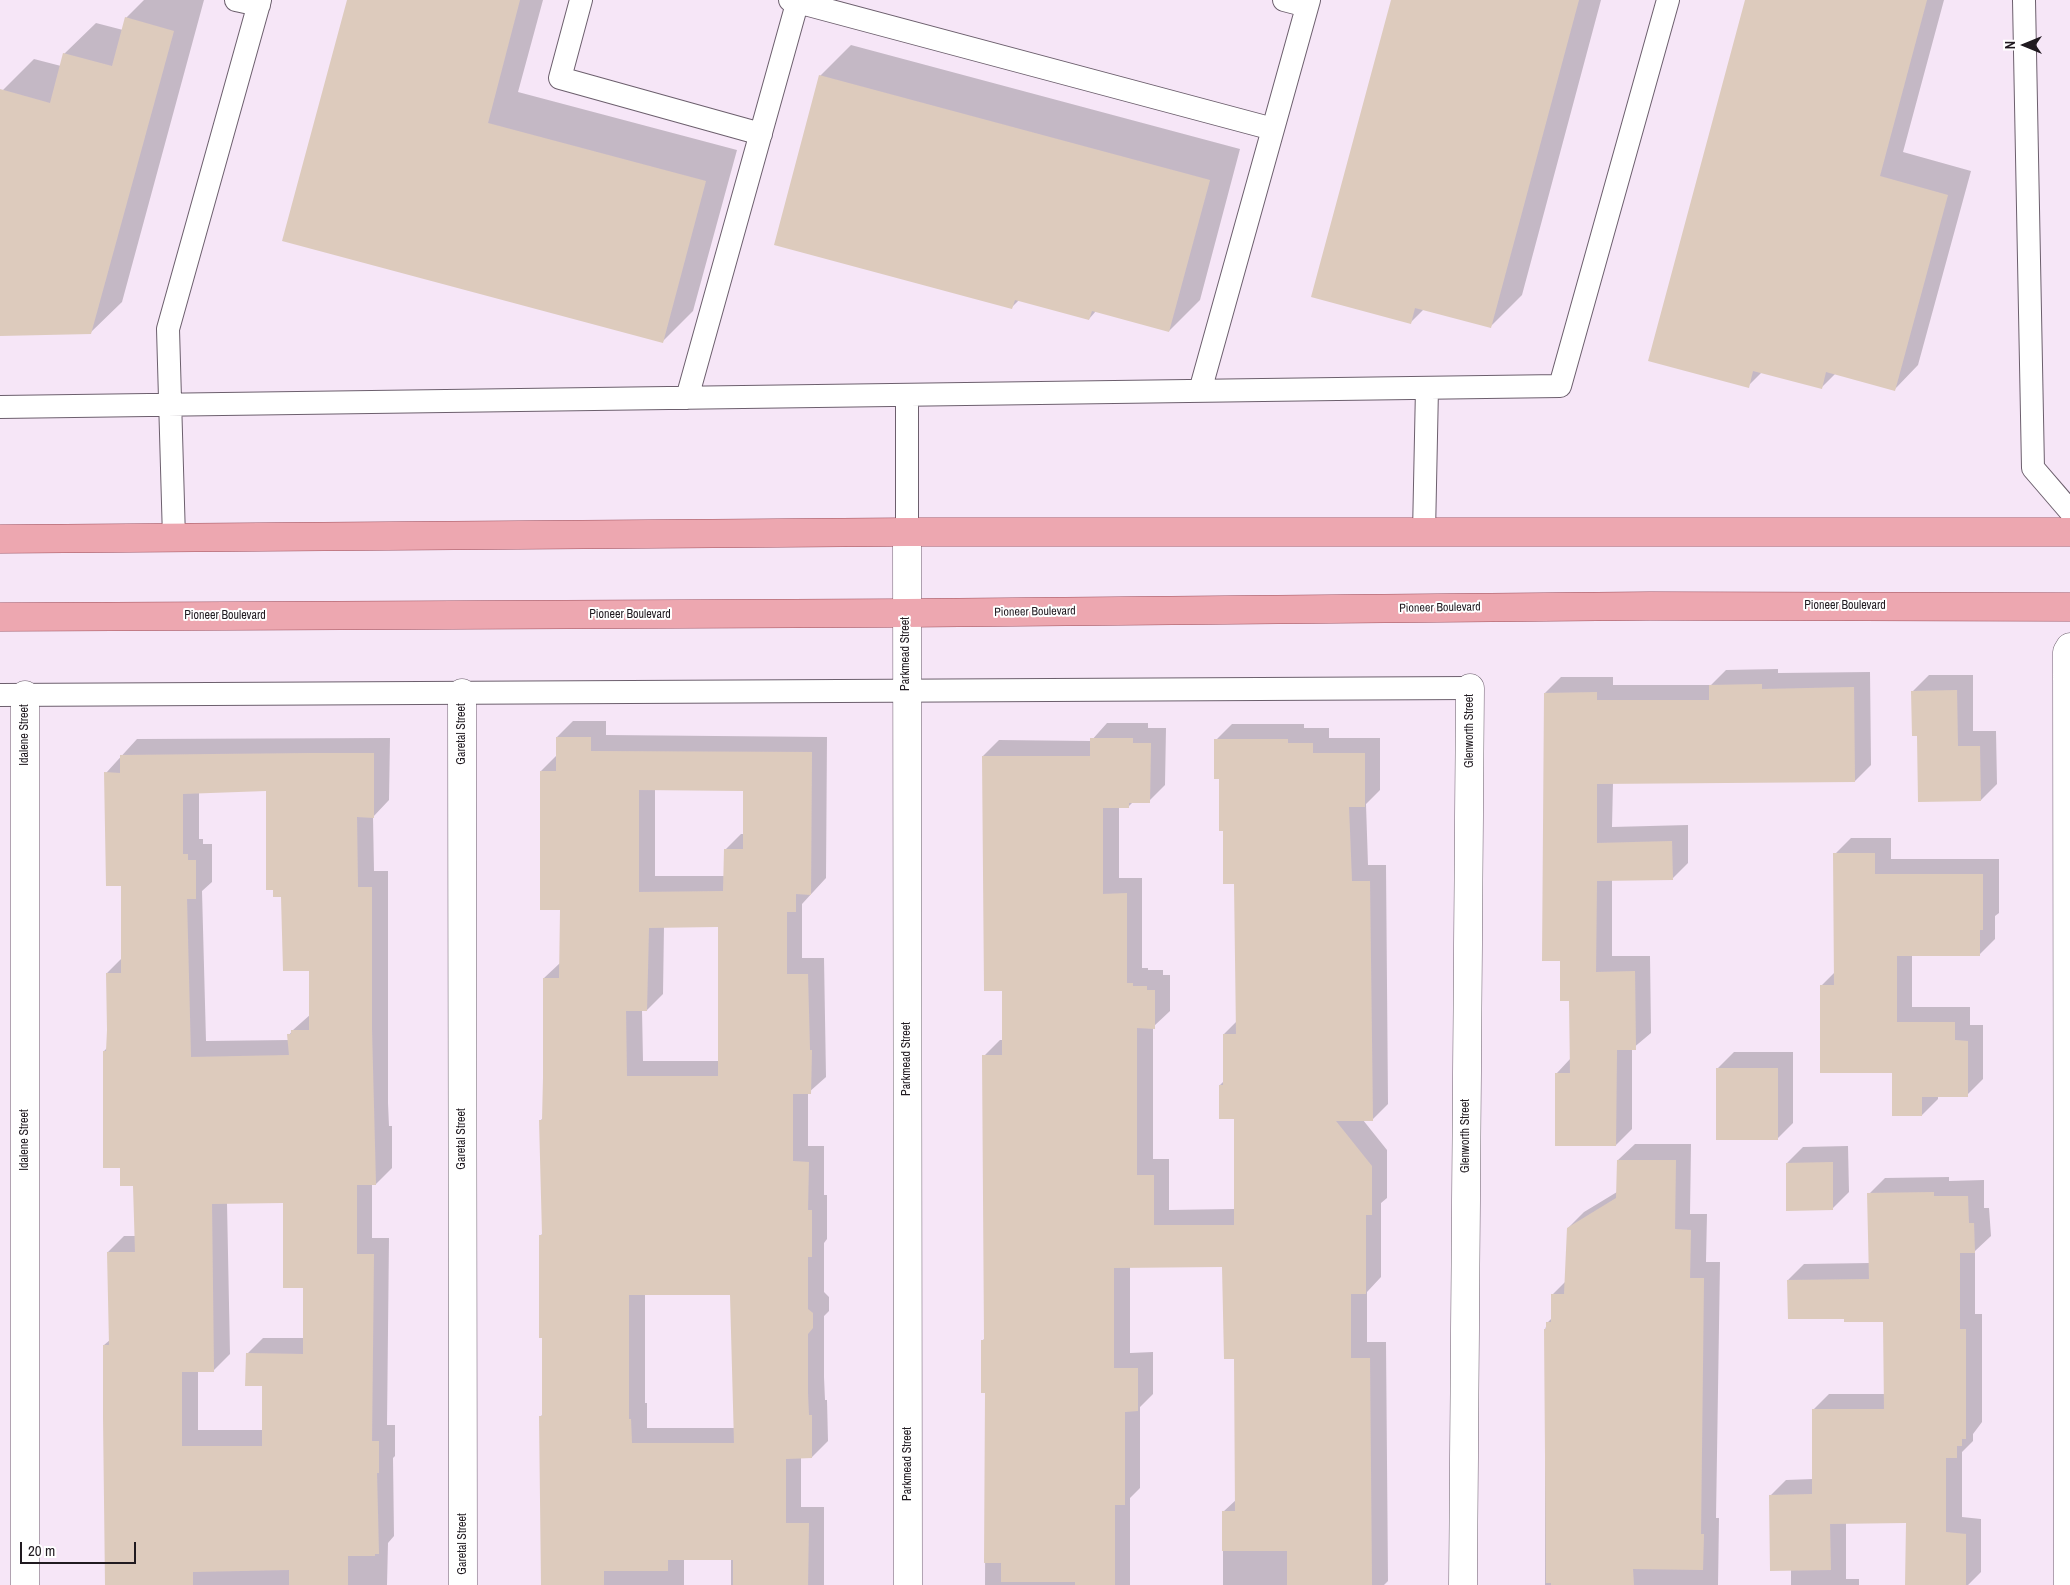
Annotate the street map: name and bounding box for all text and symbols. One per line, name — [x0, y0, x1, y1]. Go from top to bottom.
north arrow — [2000, 20, 2050, 70]
text: N — [2001, 41, 2019, 49]
street label: Pioneer Boulevard — [1804, 599, 1886, 613]
street label: Pioneer Boulevard — [1399, 600, 1481, 616]
street label: Pioneer Boulevard — [994, 604, 1076, 620]
street label: Pioneer Boulevard — [589, 608, 671, 622]
street label: Pioneer Boulevard — [184, 609, 266, 623]
street label: Parkmead Street — [899, 617, 913, 691]
street label: Glenworth Street — [1463, 694, 1477, 768]
street label: Garetal Street — [455, 703, 469, 765]
street label: Idalene Street — [18, 704, 32, 766]
street label: Parkmead Street — [900, 1022, 914, 1096]
street label: Glenworth Street — [1459, 1099, 1473, 1173]
street label: Garetal Street — [455, 1108, 469, 1170]
street label: Idalene Street — [18, 1109, 32, 1171]
street label: Parkmead Street — [901, 1427, 915, 1501]
street label: Garetal Street — [456, 1513, 470, 1575]
scale bar — [22, 1532, 139, 1564]
text: 20 m — [28, 1540, 55, 1561]

